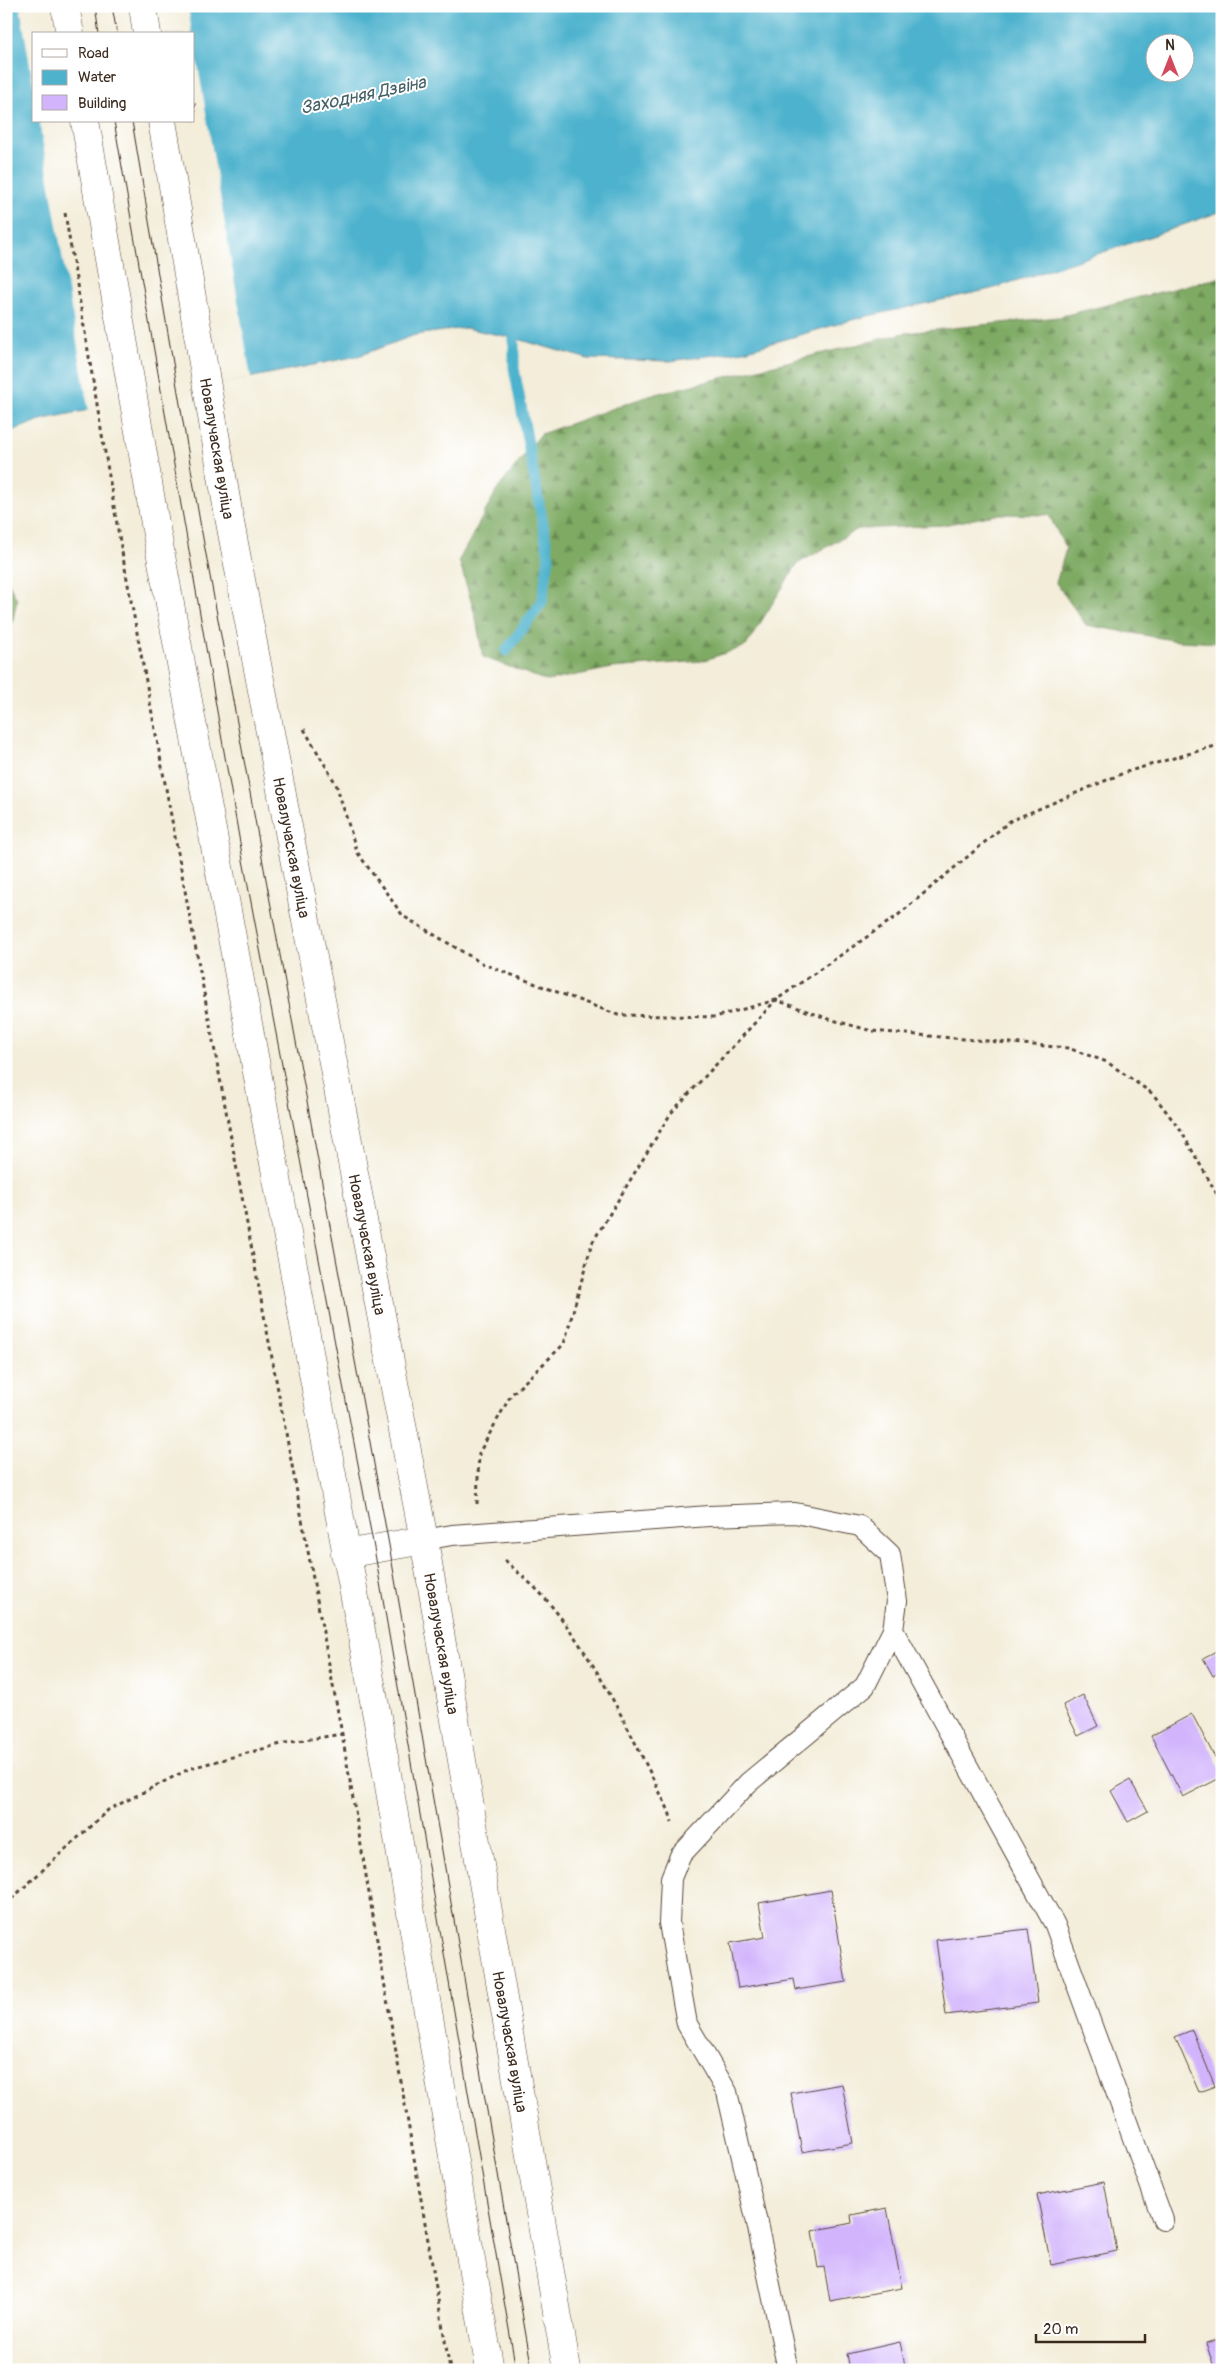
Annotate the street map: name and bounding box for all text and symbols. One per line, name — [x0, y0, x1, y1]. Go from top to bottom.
legend — [32, 32, 195, 122]
north arrow — [1146, 32, 1196, 82]
text: N — [1165, 37, 1175, 54]
text: Road — [78, 44, 109, 63]
text: Water — [78, 68, 117, 87]
water label: Заходняя Дзвіна — [298, 71, 429, 120]
text: Building — [78, 94, 126, 113]
street label: Новалучаская вуліца — [195, 376, 238, 521]
street label: Новалучаская вуліца — [268, 775, 314, 920]
street label: Новалучаская вуліца — [343, 1172, 390, 1317]
street label: Новалучаская вуліца — [419, 1571, 463, 1716]
street label: Новалучаская вуліца — [487, 1969, 531, 2114]
scale bar — [1036, 2311, 1144, 2343]
text: 20 m — [1043, 2320, 1078, 2339]

